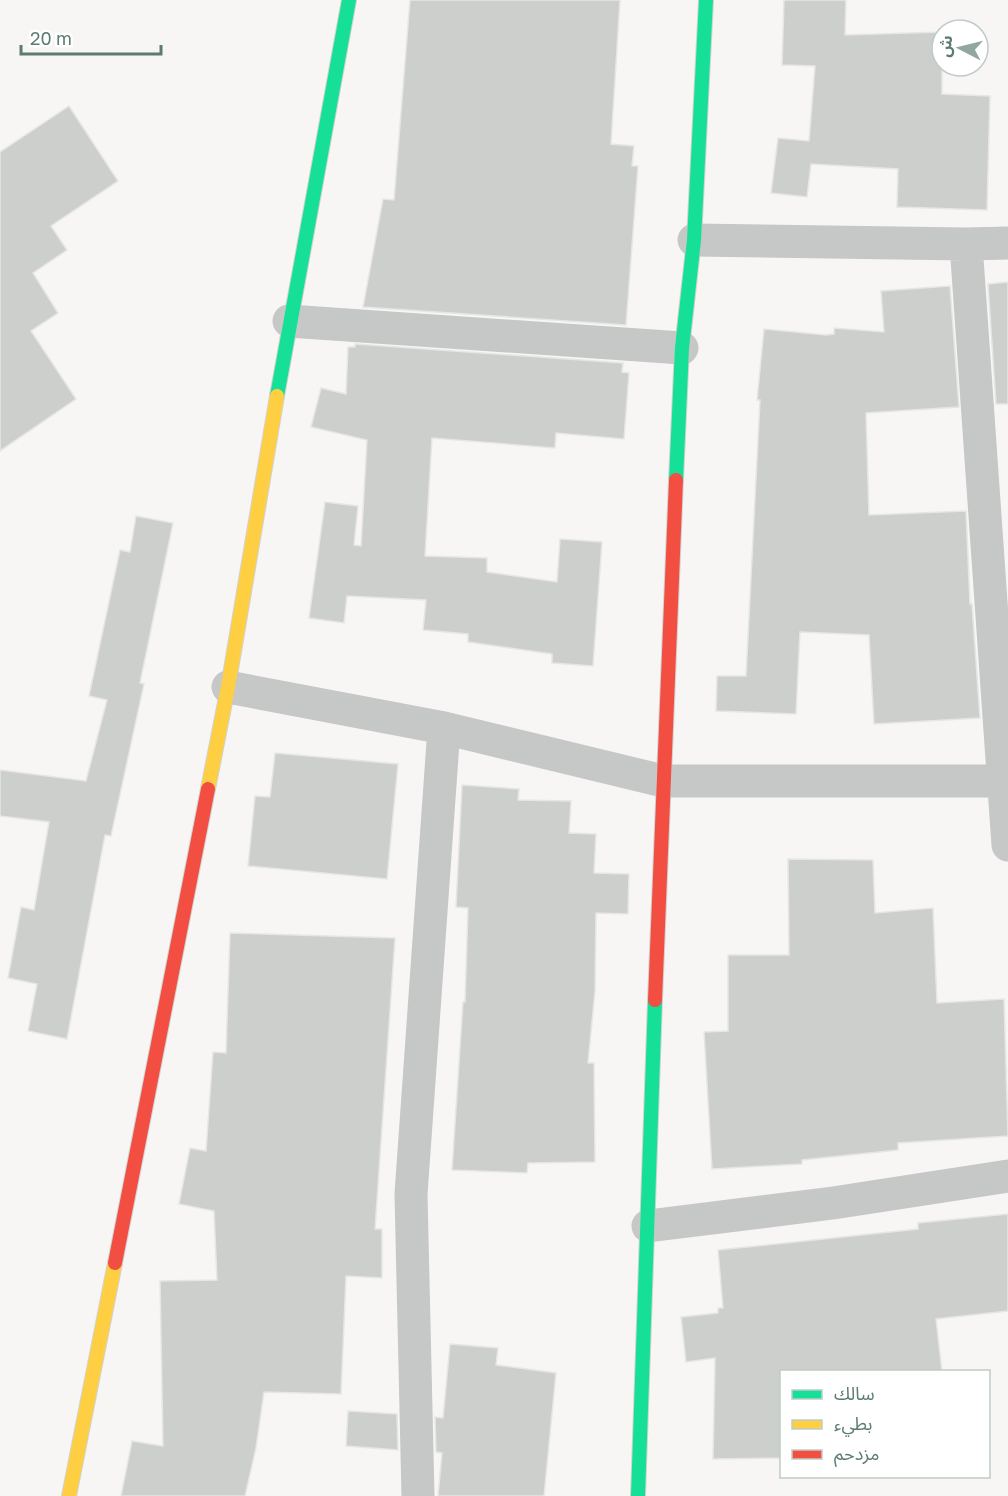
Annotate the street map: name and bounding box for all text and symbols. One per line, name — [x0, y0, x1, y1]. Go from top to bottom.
scale bar — [21, 18, 160, 56]
north arrow — [930, 18, 990, 78]
text: 20 m — [30, 27, 72, 49]
text: ش — [934, 34, 956, 58]
legend — [780, 1370, 990, 1478]
text: سالك — [834, 1382, 875, 1404]
text: بطيء — [834, 1412, 872, 1437]
text: مزدحم — [834, 1442, 879, 1467]

